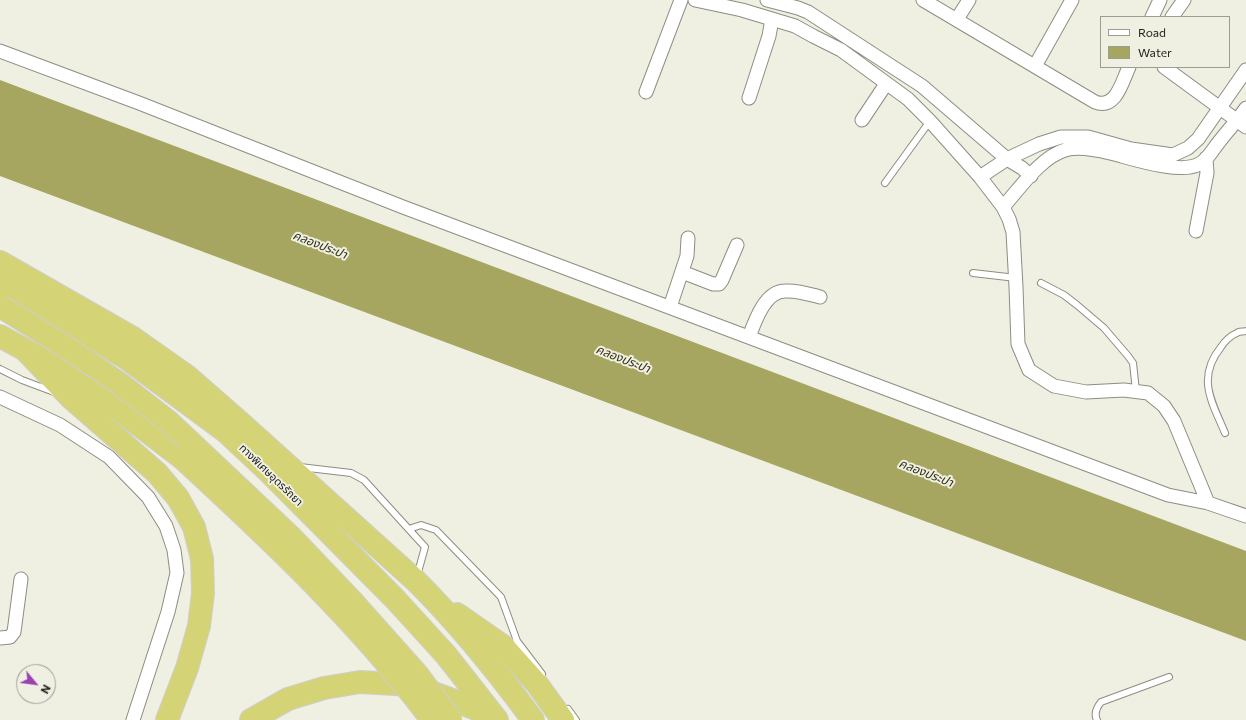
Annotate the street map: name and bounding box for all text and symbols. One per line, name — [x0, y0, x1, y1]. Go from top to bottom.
legend — [1100, 16, 1230, 68]
text: Road — [1138, 25, 1166, 39]
text: Water — [1138, 45, 1172, 59]
water label: คลองประปา — [291, 228, 349, 262]
water label: คลองประปา — [594, 342, 652, 376]
street label: ทางพิเศษอุดรรัถยา — [236, 441, 306, 509]
water label: คลองประปา — [897, 456, 955, 490]
north arrow — [16, 664, 56, 704]
text: N — [38, 683, 54, 696]

